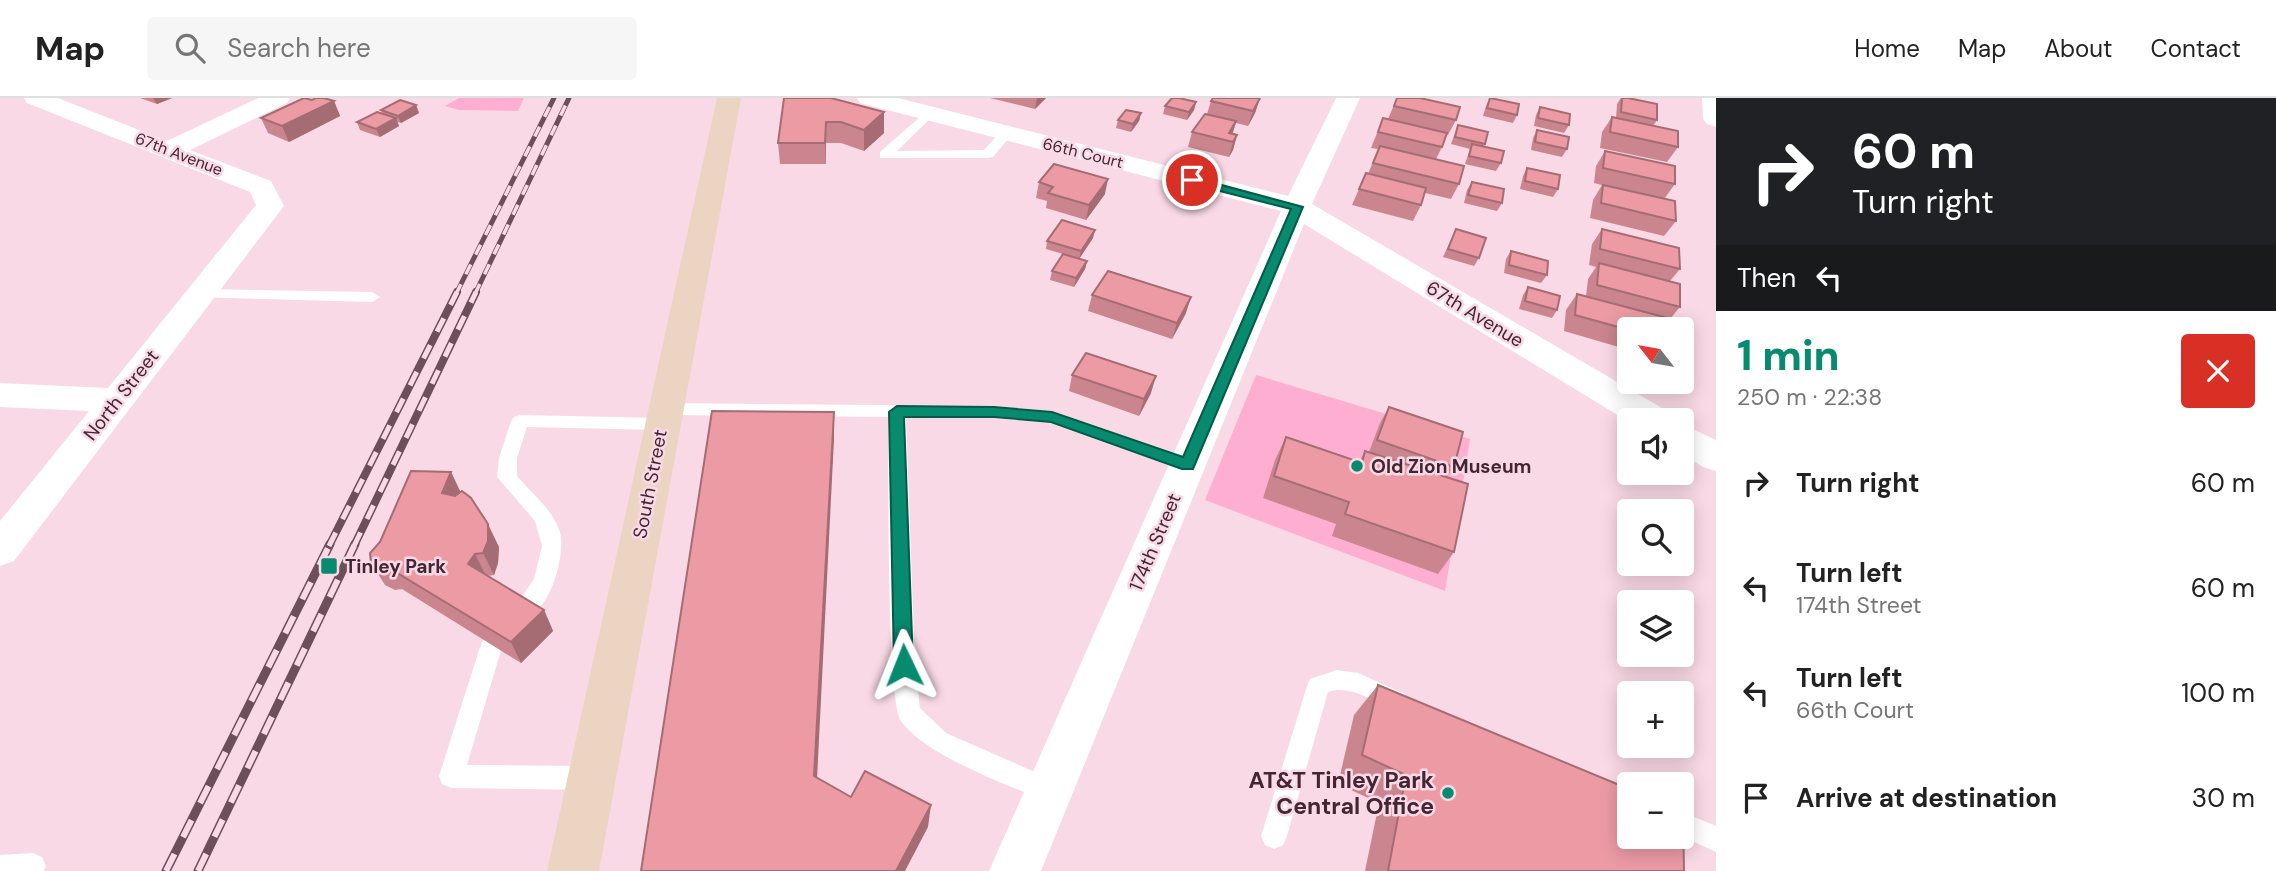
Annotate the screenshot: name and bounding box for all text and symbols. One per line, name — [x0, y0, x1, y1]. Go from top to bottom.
search box — [147, 17, 637, 80]
text: Map — [35, 27, 105, 70]
icon: search — [171, 29, 209, 67]
text: Search here — [227, 31, 371, 65]
text: Home — [1854, 33, 1920, 64]
text: Map — [1958, 33, 2006, 64]
text: About — [2044, 33, 2113, 64]
text: Contact — [2151, 33, 2241, 64]
text: 60 m — [1852, 119, 1975, 183]
icon: right — [1737, 126, 1828, 217]
street label: 67th Avenue — [132, 128, 226, 180]
street label: 66th Court — [1041, 133, 1125, 173]
pin — [1162, 150, 1222, 210]
icon: arrive — [1173, 161, 1211, 199]
text: Turn right — [1852, 181, 1994, 223]
icon: left — [1810, 259, 1848, 297]
text: Then — [1737, 261, 1796, 295]
street label: 67th Avenue — [1422, 275, 1528, 353]
north arrow — [1617, 317, 1694, 394]
map controls — [1617, 317, 1694, 849]
text: 1 min — [1737, 328, 1840, 383]
button: close — [2181, 334, 2255, 408]
street label: North Street — [78, 344, 164, 446]
text: 250 m · 22:38 — [1737, 382, 1882, 412]
button: sound — [1617, 408, 1694, 485]
street label: South Street — [627, 427, 673, 541]
place label: Old Zion Museum — [1371, 454, 1532, 479]
marker: Old Zion Museum — [1349, 458, 1365, 474]
icon: right — [1737, 464, 1775, 502]
text: Turn right — [1796, 466, 1920, 500]
text: 60 m — [2191, 466, 2255, 500]
street label: 174th Street — [1123, 489, 1187, 595]
button: search — [1617, 499, 1694, 576]
place label: Tinley Park — [345, 554, 446, 579]
marker: Tinley Park — [319, 556, 339, 576]
text: Turn left — [1796, 556, 1903, 590]
icon: left — [1737, 569, 1775, 607]
text: 60 m — [2191, 571, 2255, 605]
button: layers — [1617, 590, 1694, 667]
text: 174th Street — [1796, 590, 1922, 620]
position arrow — [867, 628, 941, 702]
text: Turn left — [1796, 661, 1903, 695]
icon: left — [1737, 674, 1775, 712]
text: 100 m — [2181, 676, 2255, 710]
button: + — [1617, 681, 1694, 758]
text: 66th Court — [1796, 695, 1914, 725]
place label: AT&T Tinley Park Central Office — [1248, 765, 1434, 821]
button: − — [1617, 772, 1694, 849]
icon: arrive — [1737, 779, 1775, 817]
text: Arrive at destination — [1796, 781, 2057, 815]
text: 30 m — [2192, 781, 2255, 815]
marker: AT&T Tinley Park Central Office — [1440, 785, 1456, 801]

